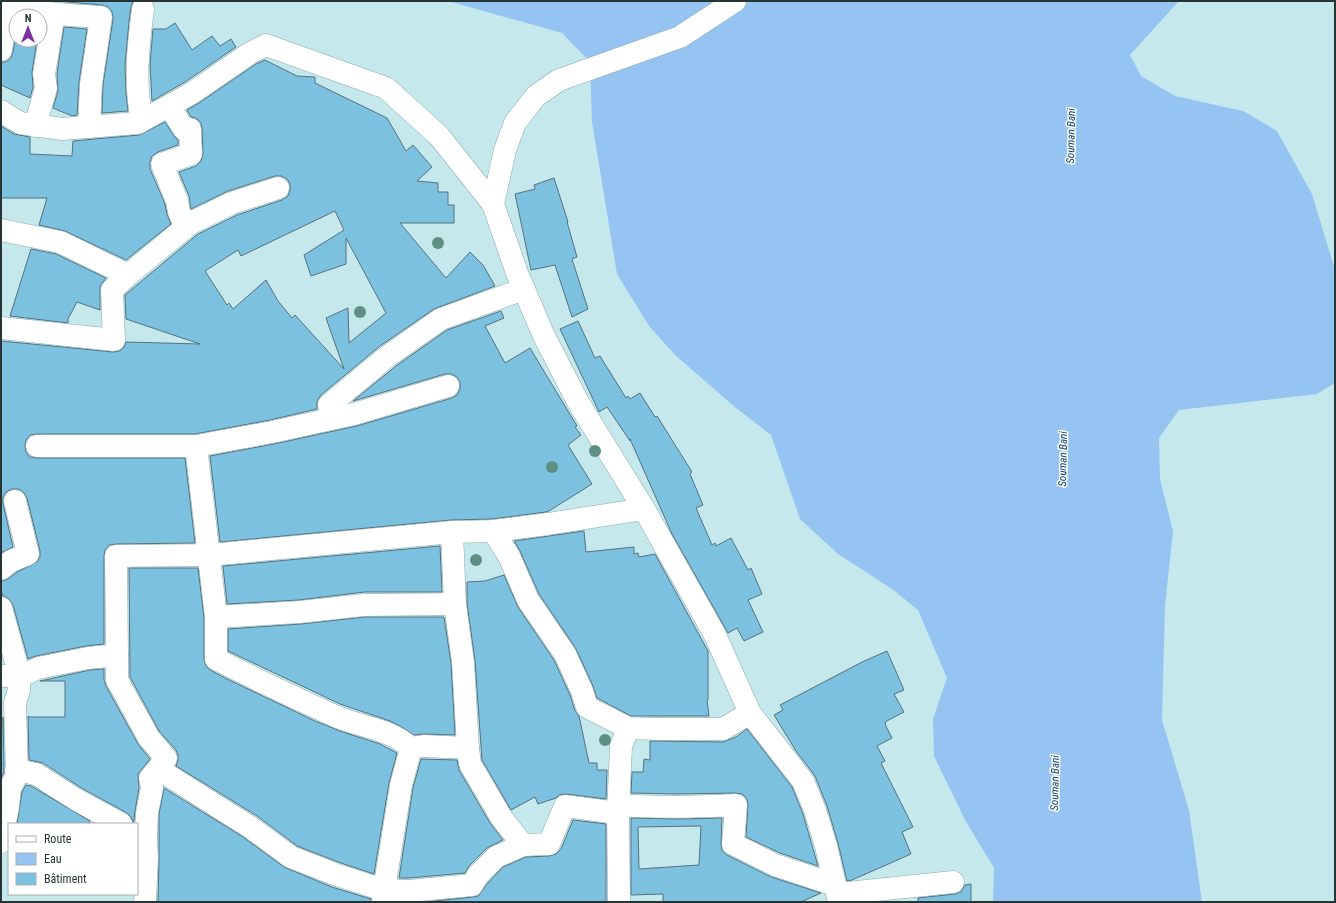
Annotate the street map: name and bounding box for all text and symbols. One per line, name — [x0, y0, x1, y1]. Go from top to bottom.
north arrow — [8, 8, 48, 48]
text: N — [25, 12, 32, 25]
water label: Souman Bani — [1064, 108, 1078, 164]
water label: Souman Bani — [1056, 431, 1070, 487]
water label: Souman Bani — [1048, 755, 1062, 811]
legend — [8, 823, 138, 895]
text: Route — [44, 832, 72, 846]
text: Eau — [44, 852, 62, 866]
text: Bâtiment — [44, 872, 87, 886]

